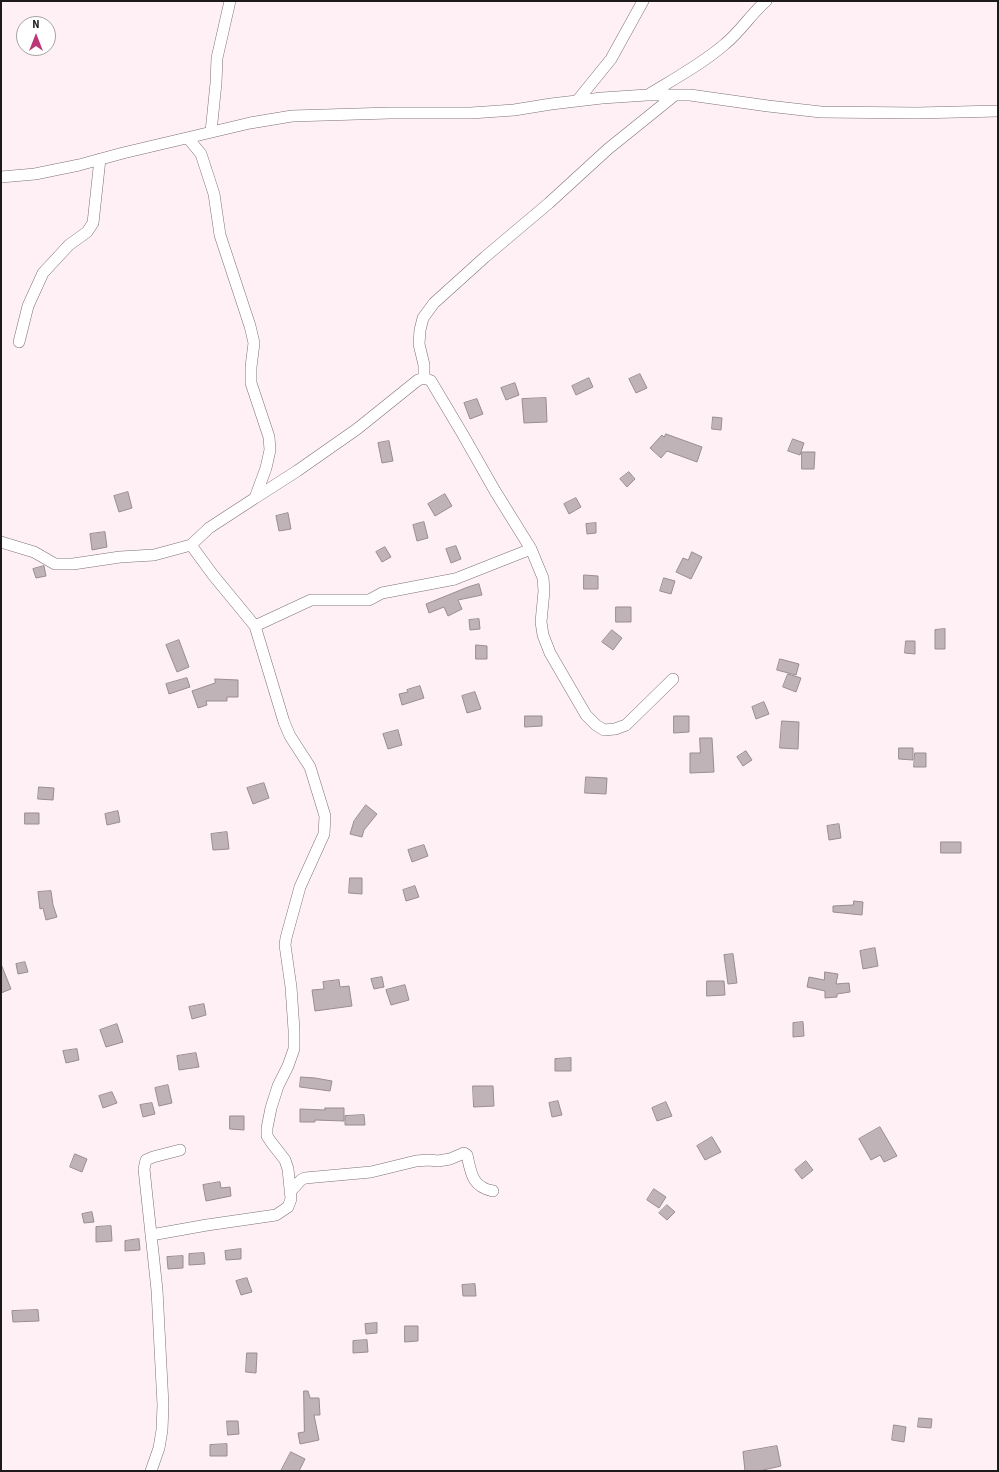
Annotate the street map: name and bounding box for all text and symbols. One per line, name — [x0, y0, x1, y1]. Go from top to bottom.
north arrow — [16, 16, 56, 56]
text: N — [32, 17, 40, 32]

